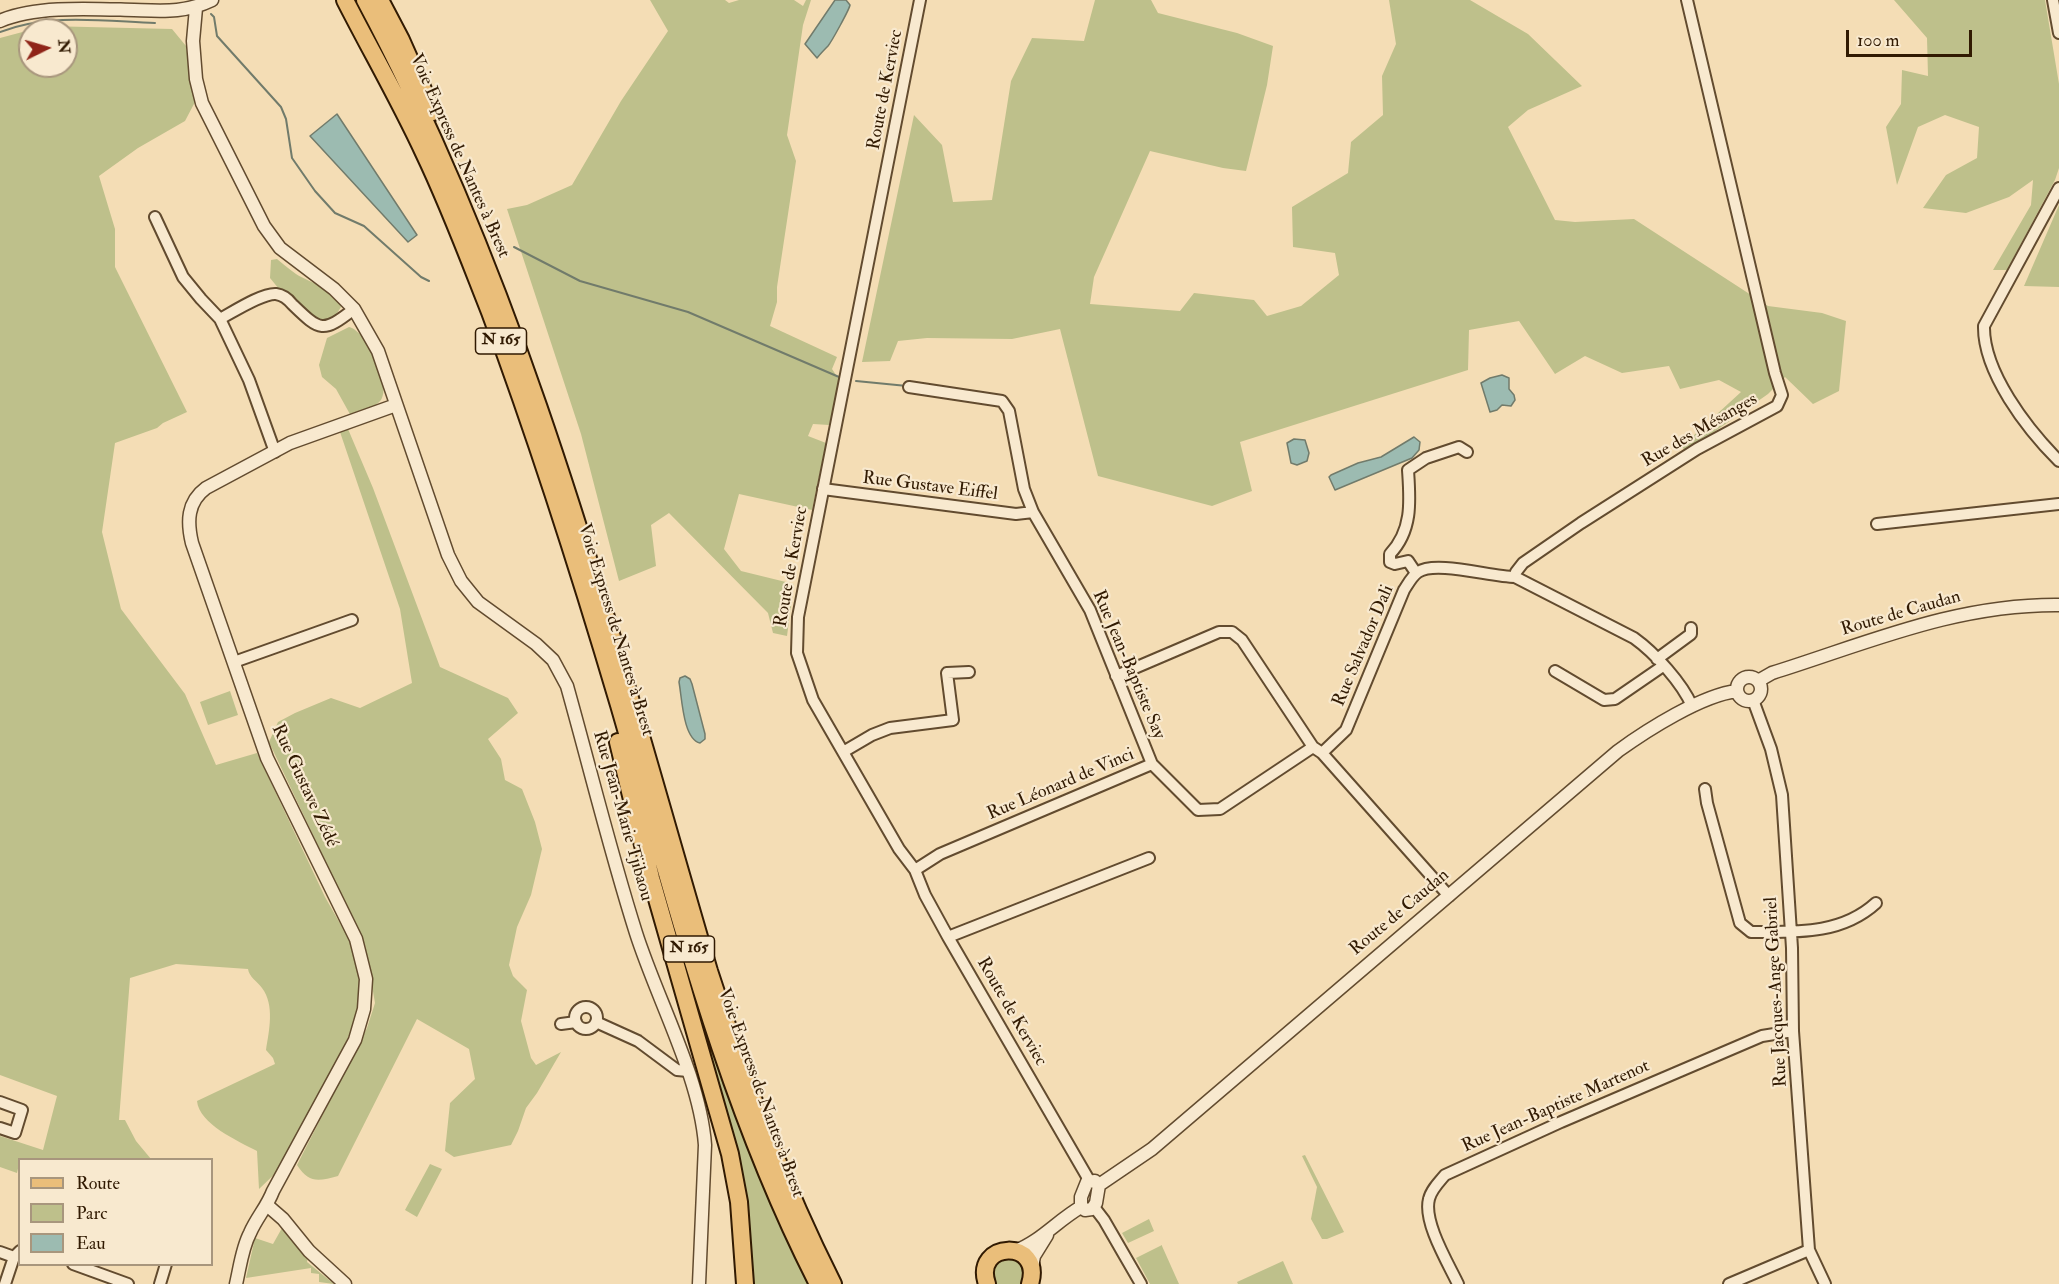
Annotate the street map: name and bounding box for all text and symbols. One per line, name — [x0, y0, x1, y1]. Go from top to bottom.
north arrow — [18, 18, 78, 78]
scale bar — [1849, 18, 1975, 56]
street label: Route de Kerviec — [864, 28, 908, 152]
text: 100 m — [1857, 29, 1900, 52]
text: N — [53, 39, 75, 55]
street label: Voie Express de Nantes à Brest — [404, 51, 514, 261]
road number: N 165 — [476, 328, 526, 354]
street label: Rue des Mésanges — [1638, 389, 1762, 473]
street label: Rue Gustave Eiffel — [861, 468, 999, 506]
street label: Route de Kerviec — [771, 505, 813, 629]
street label: Voie Express de Nantes à Brest — [572, 521, 658, 739]
street label: Rue Salvador Dali — [1329, 582, 1399, 710]
street label: Rue Jean-Baptiste Say — [1087, 587, 1169, 743]
street label: Route de Caudan — [1839, 587, 1963, 641]
street label: Rue Gustave Zédé — [266, 721, 342, 851]
street label: Rue Jean-Marie Tjibaou — [587, 728, 657, 904]
street label: Rue Léonard de Vinci — [984, 744, 1138, 826]
street label: Route de Caudan — [1346, 865, 1454, 961]
street label: Rue Jacques-Ange Gabriel — [1761, 896, 1793, 1088]
road number: N 165 — [664, 936, 714, 962]
street label: Route de Kerviec — [971, 954, 1051, 1070]
street label: Voie Express de Nantes à Brest — [712, 985, 808, 1201]
street label: Rue Jean-Baptiste Martenot — [1459, 1056, 1653, 1158]
legend — [18, 1158, 213, 1266]
text: Route — [76, 1172, 120, 1195]
text: Parc — [76, 1202, 107, 1225]
text: Eau — [76, 1232, 106, 1255]

